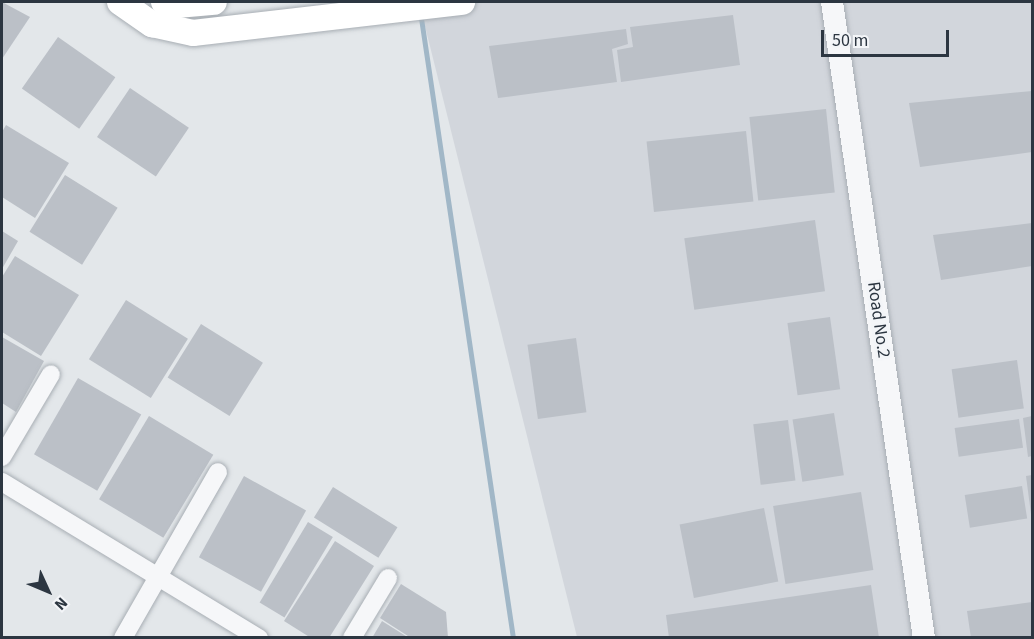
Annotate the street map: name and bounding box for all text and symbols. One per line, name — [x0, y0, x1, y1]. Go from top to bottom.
scale bar — [824, 18, 952, 56]
text: 50 m — [832, 28, 868, 53]
street label: Road No.2 — [862, 280, 894, 360]
north arrow — [18, 561, 78, 621]
text: N — [49, 592, 73, 615]

